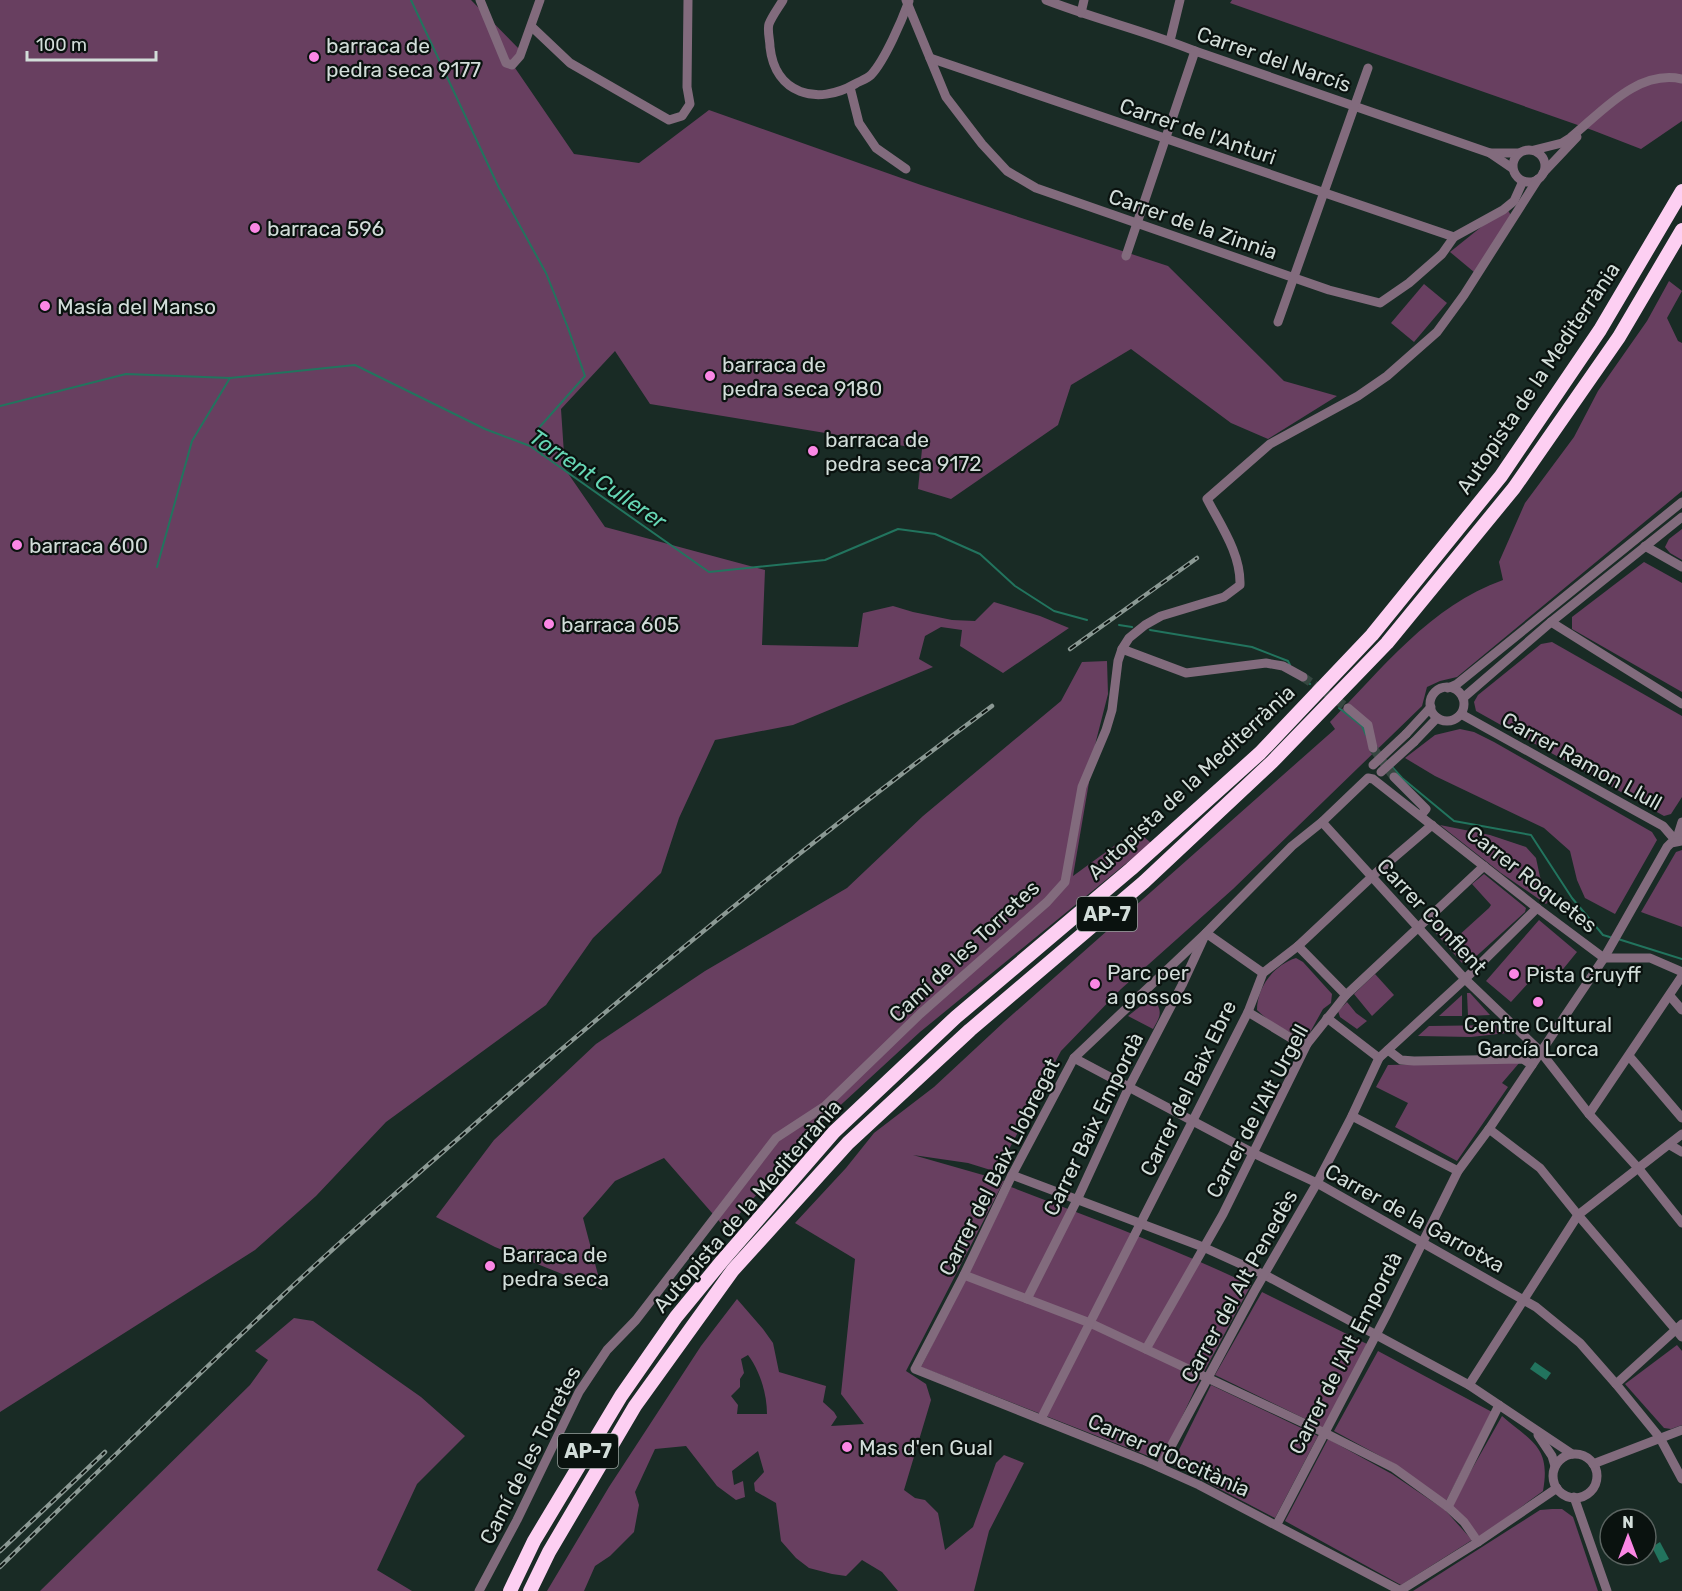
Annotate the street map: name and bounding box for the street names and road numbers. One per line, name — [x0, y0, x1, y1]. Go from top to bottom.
street label: Carrer del Narcís — [1194, 21, 1354, 97]
street label: Carrer de l'Anturi — [1116, 92, 1280, 170]
street label: Carrer de la Zinnia — [1105, 183, 1281, 265]
street label: Autopista de la Mediterrània — [1451, 257, 1625, 499]
street label: Autopista de la Mediterrània — [1082, 679, 1300, 885]
street label: Carrer Ramon Llull — [1497, 707, 1667, 815]
street label: Carrer Roquetes — [1462, 820, 1602, 938]
street label: Carrer Conflent — [1372, 853, 1492, 979]
street label: Camí de les Torretes — [884, 875, 1044, 1027]
road number: AP-7 — [1077, 897, 1137, 931]
street label: Carrer del Baix Ebre — [1135, 996, 1241, 1180]
street label: Carrer de l'Alt Urgell — [1201, 1020, 1313, 1202]
street label: Carrer Baix Empordà — [1038, 1028, 1148, 1220]
street label: Carrer del Baix Llobregat — [933, 1054, 1065, 1280]
street label: Autopista de la Mediterrània — [648, 1094, 846, 1318]
street label: Carrer de la Garrotxa — [1321, 1158, 1509, 1278]
street label: Carrer del Alt Penedès — [1176, 1185, 1302, 1387]
street label: Carrer de l'Alt Empordà — [1283, 1248, 1407, 1458]
street label: Camí de les Torretes — [474, 1362, 586, 1548]
street label: Carrer d'Occitània — [1084, 1408, 1254, 1502]
road number: AP-7 — [558, 1434, 618, 1468]

